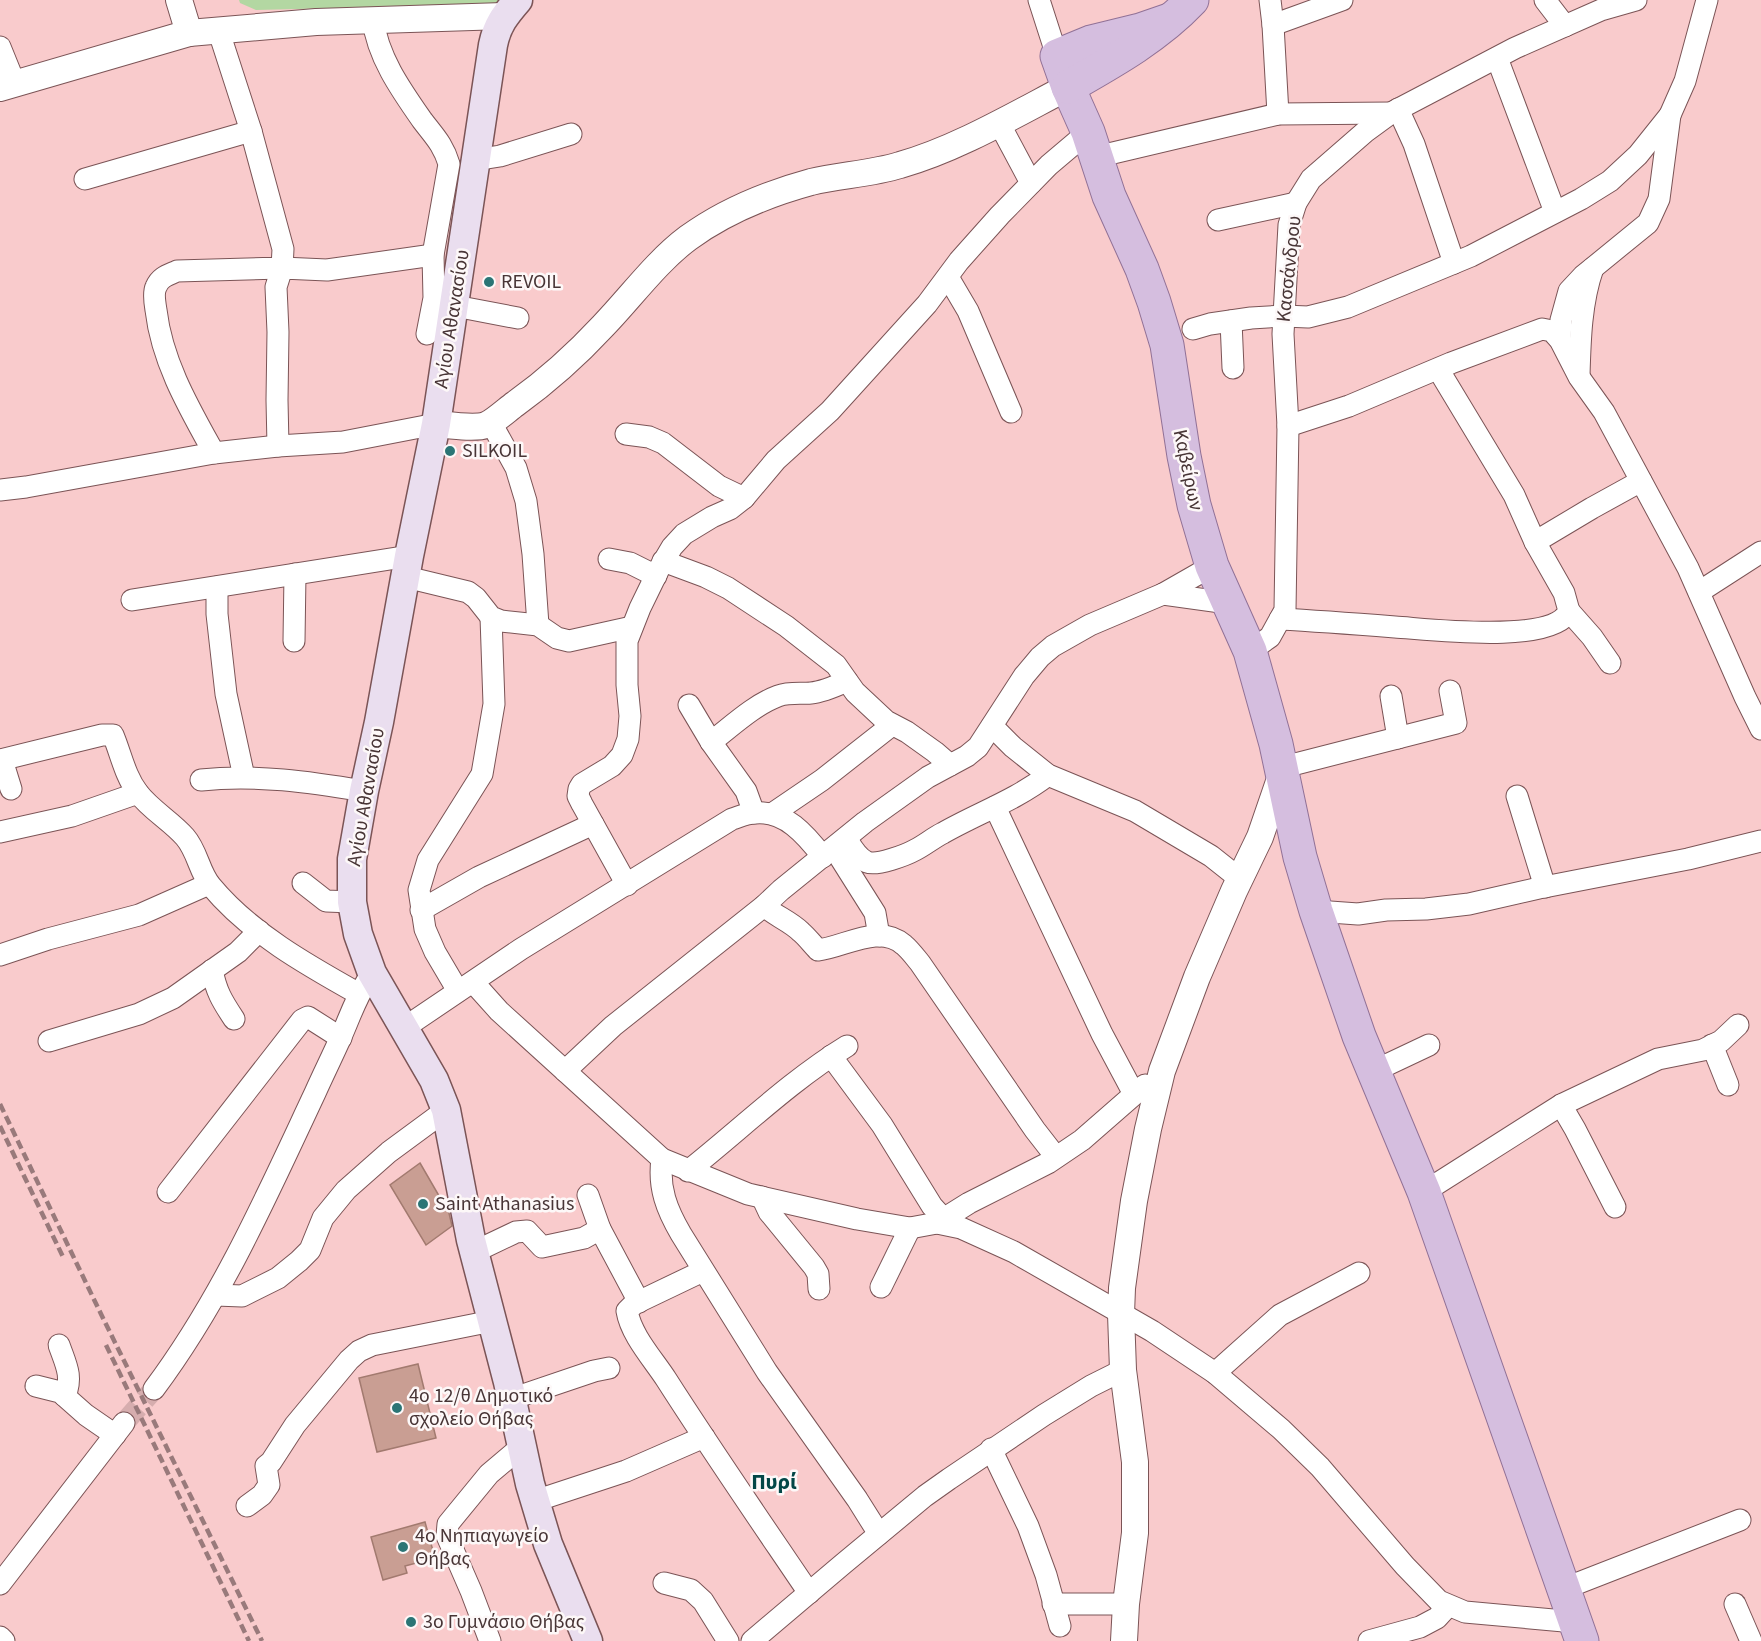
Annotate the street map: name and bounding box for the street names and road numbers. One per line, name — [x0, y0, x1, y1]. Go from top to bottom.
street label: Κασσάνδρου — [1269, 214, 1309, 324]
street label: Αγίου Αθανασίου — [427, 248, 477, 390]
street label: Καβείρων — [1166, 427, 1210, 514]
street label: Αγίου Αθανασίου — [340, 726, 392, 868]

